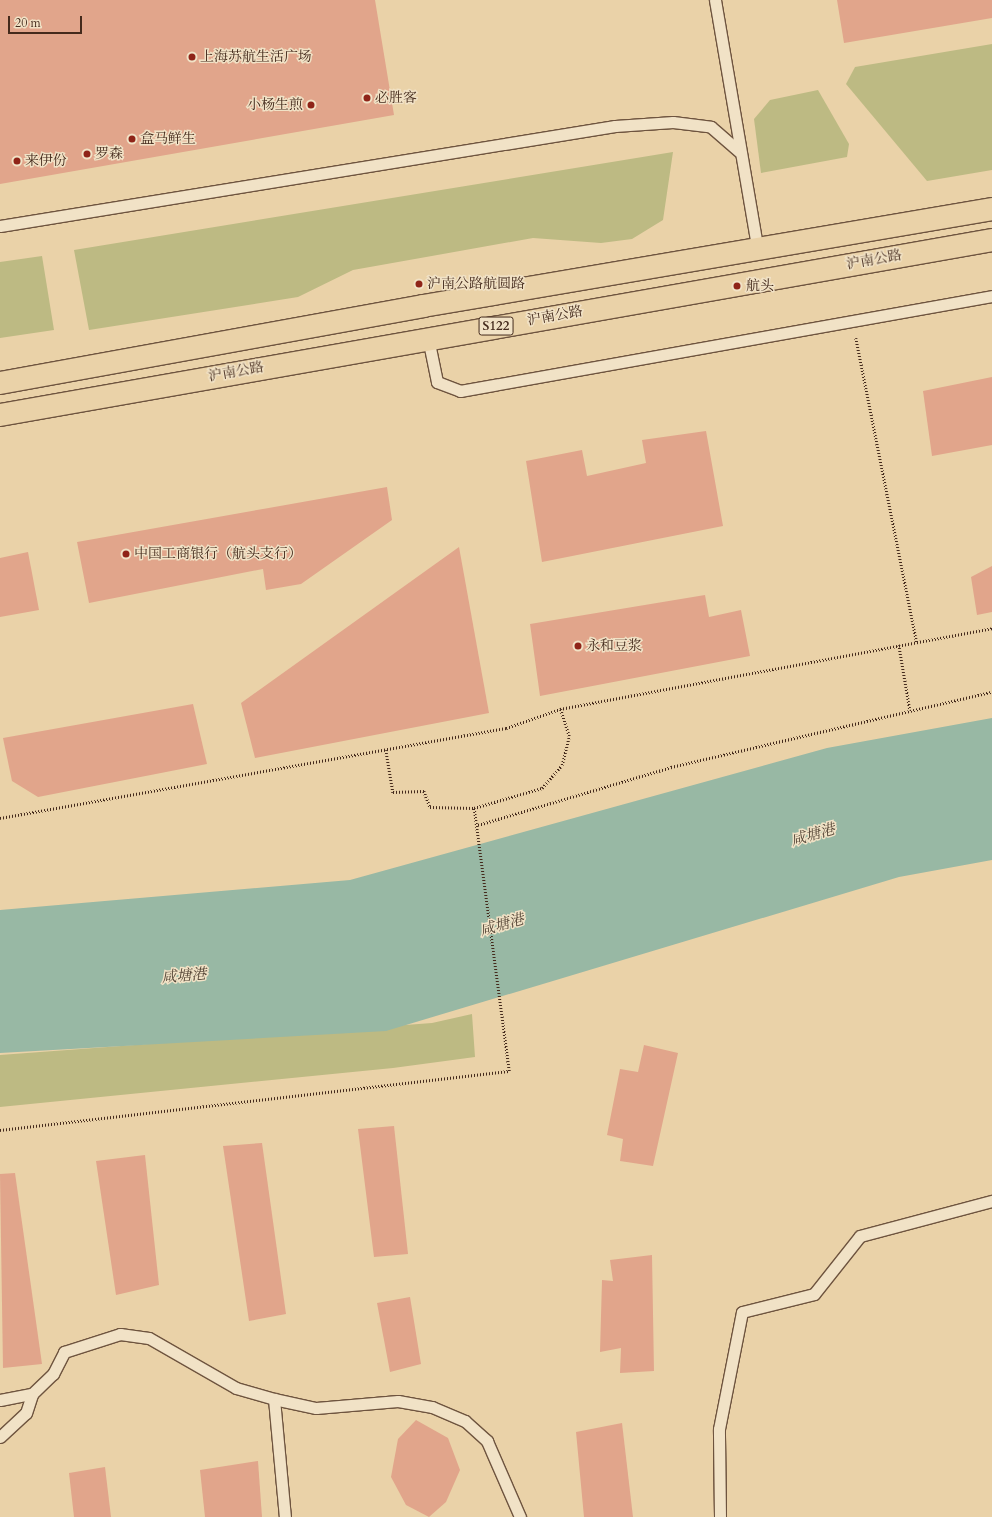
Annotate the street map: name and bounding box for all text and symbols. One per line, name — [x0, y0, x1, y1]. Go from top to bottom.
scale bar — [10, 8, 84, 34]
text: 20 m — [15, 15, 41, 31]
place label: 上海苏航生活广场 — [200, 49, 312, 65]
marker: 上海苏航生活广场 — [187, 52, 197, 62]
place label: 必胜客 — [375, 90, 417, 106]
marker: 必胜客 — [362, 93, 372, 103]
place label: 小杨生煎 — [247, 97, 303, 113]
marker: 小杨生煎 — [306, 100, 316, 110]
place label: 盒马鲜生 — [140, 131, 196, 147]
marker: 盒马鲜生 — [127, 134, 137, 144]
place label: 罗森 — [95, 146, 123, 162]
marker: 罗森 — [82, 149, 92, 159]
place label: 来伊份 — [25, 153, 67, 169]
marker: 来伊份 — [12, 156, 22, 166]
street label: 沪南公路 — [845, 247, 903, 273]
place label: 沪南公路航圆路 — [427, 276, 525, 292]
place label: 航头 — [746, 278, 774, 294]
marker: 沪南公路航圆路 — [414, 279, 424, 289]
marker: 航头 — [731, 280, 743, 292]
street label: 沪南公路 — [526, 303, 584, 329]
road number: S122 — [478, 315, 514, 337]
street label: 沪南公路 — [207, 359, 265, 385]
place label: 中国工商银行（航头支行） — [134, 546, 302, 562]
marker: 中国工商银行（航头支行） — [121, 549, 131, 559]
place label: 永和豆浆 — [586, 638, 642, 654]
marker: 永和豆浆 — [573, 641, 583, 651]
water label: 咸塘港 — [789, 820, 837, 850]
water label: 咸塘港 — [478, 910, 526, 940]
water label: 咸塘港 — [161, 965, 207, 987]

